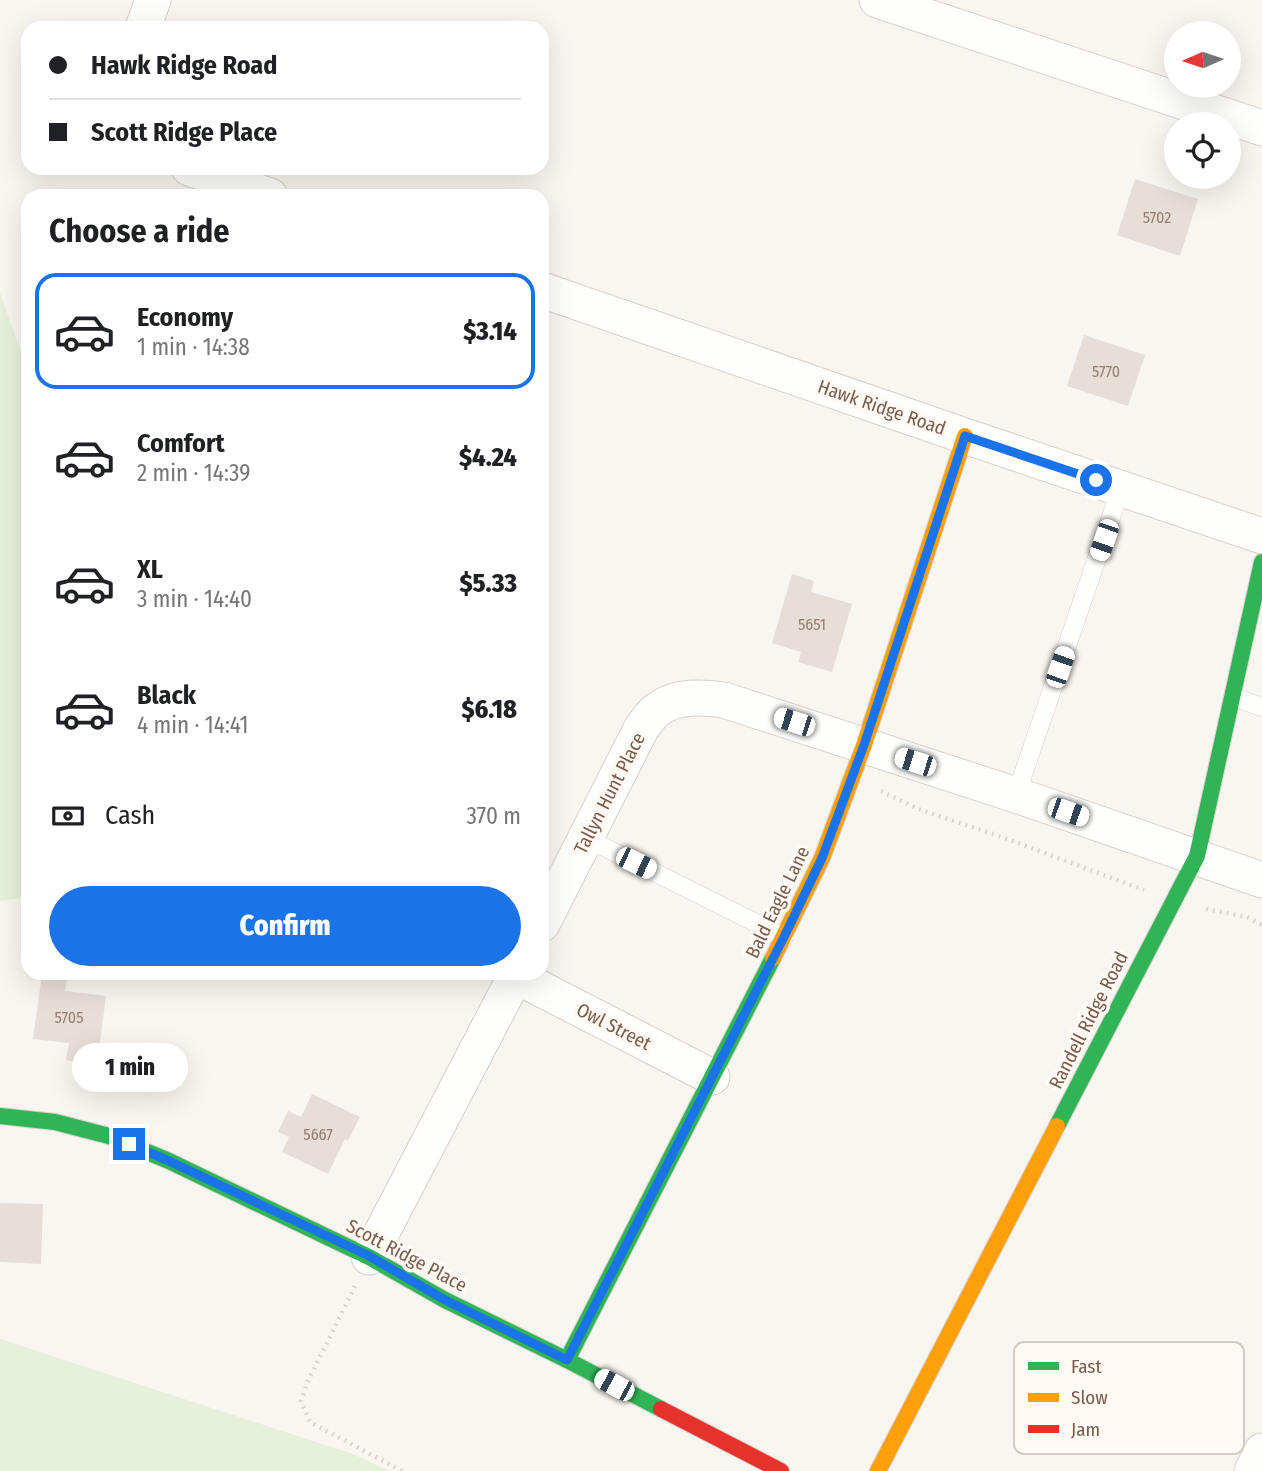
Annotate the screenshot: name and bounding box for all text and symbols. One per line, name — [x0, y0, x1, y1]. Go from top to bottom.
north arrow — [1164, 21, 1241, 98]
map controls — [1164, 21, 1241, 189]
text: Hawk Ridge Road — [91, 50, 277, 81]
button: locate — [1164, 112, 1241, 189]
text: Scott Ridge Place — [91, 117, 277, 148]
house number: 5702 — [1143, 208, 1171, 227]
text: Choose a ride — [49, 212, 230, 250]
icon: car — [53, 300, 116, 363]
text: Economy — [137, 302, 233, 333]
text: $3.14 — [463, 316, 517, 347]
text: 1 min · 14:38 — [137, 333, 250, 361]
house number: 5770 — [1092, 362, 1120, 381]
street label: Hawk Ridge Road — [815, 375, 949, 440]
icon: car — [53, 426, 116, 489]
text: Comfort — [137, 428, 225, 459]
text: $4.24 — [459, 442, 517, 473]
text: 2 min · 14:39 — [137, 459, 250, 487]
route start — [1080, 464, 1112, 496]
car — [1088, 517, 1121, 563]
icon: car — [53, 552, 116, 615]
text: XL — [137, 554, 163, 585]
text: $5.33 — [459, 568, 517, 599]
text: 3 min · 14:40 — [137, 585, 252, 613]
house number: 5651 — [798, 615, 826, 634]
car — [1044, 644, 1077, 690]
icon: car — [53, 678, 116, 741]
text: Black — [137, 680, 196, 711]
text: $6.18 — [461, 694, 517, 725]
car — [771, 706, 818, 738]
text: 4 min · 14:41 — [137, 711, 249, 739]
street label: Tallyn Hunt Place — [569, 729, 650, 858]
car — [892, 746, 939, 778]
car — [1045, 795, 1092, 829]
icon: cash — [49, 797, 87, 835]
text: Cash — [105, 800, 155, 831]
text: 370 m — [467, 802, 521, 830]
street label: Bald Eagle Lane — [740, 843, 814, 962]
car — [613, 844, 660, 882]
button: Confirm — [49, 886, 521, 966]
street label: Randell Ridge Road — [1044, 948, 1133, 1093]
street label: Owl Street — [573, 998, 656, 1055]
house number: 5705 — [55, 1008, 84, 1027]
callout: 1 min — [71, 1042, 187, 1092]
text: 1 min — [105, 1053, 155, 1081]
house number: 5667 — [303, 1125, 333, 1144]
route end — [113, 1128, 145, 1160]
street label: Scott Ridge Place — [343, 1214, 471, 1297]
legend — [1014, 1342, 1244, 1454]
text: Fast — [1071, 1355, 1102, 1378]
car — [591, 1366, 638, 1404]
text: Slow — [1071, 1386, 1108, 1409]
text: Jam — [1071, 1418, 1100, 1441]

